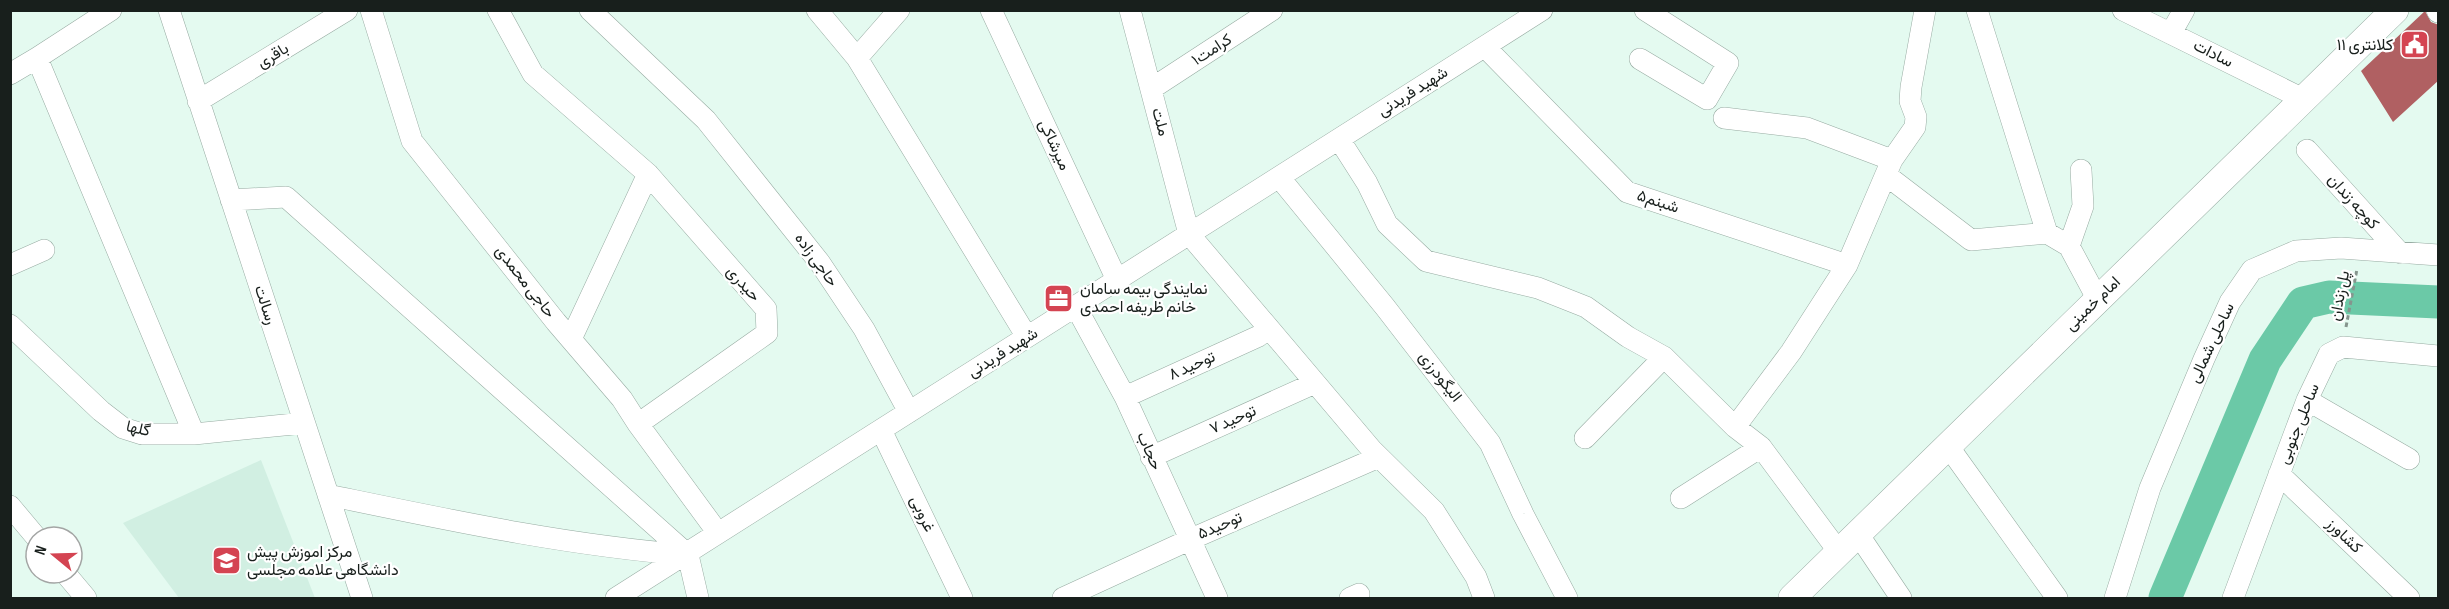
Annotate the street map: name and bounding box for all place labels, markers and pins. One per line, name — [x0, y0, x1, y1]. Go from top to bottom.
public building icon: کلانتری ۱۱ — [2398, 29, 2430, 61]
place label: کلانتری ۱۱ — [2337, 36, 2393, 55]
place label: نمایندگی بیمه سامان خانم ظریفه احمدی — [1080, 280, 1208, 317]
office icon: نمایندگی بیمه سامان خانم ظریفه احمدی — [1043, 282, 1075, 314]
place label: مرکز اموزش پیش دانشگاهی علامه مجلسی — [247, 543, 399, 580]
school or university icon: مرکز اموزش پیش دانشگاهی علامه مجلسی — [210, 545, 242, 577]

